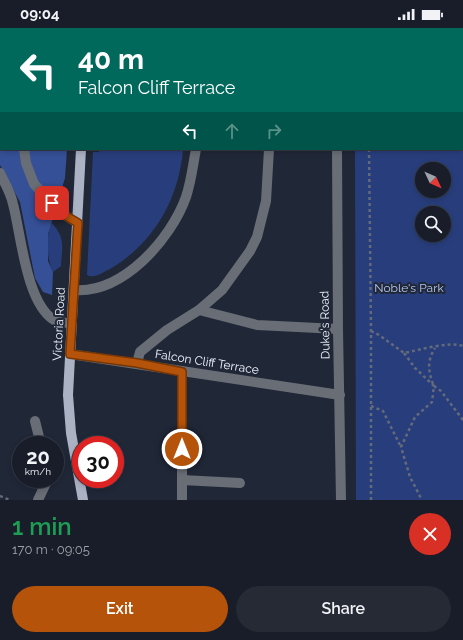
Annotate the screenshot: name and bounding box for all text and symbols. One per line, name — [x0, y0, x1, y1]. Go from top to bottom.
text: 09:04 — [20, 5, 60, 23]
text: 40 m — [78, 43, 144, 76]
icon: left — [12, 44, 64, 96]
text: Falcon Cliff Terrace — [78, 77, 235, 98]
icon: left — [179, 120, 201, 142]
icon: ahead — [221, 120, 243, 142]
icon: right — [263, 120, 285, 142]
north arrow — [415, 162, 451, 198]
map controls — [415, 162, 451, 242]
pin — [35, 186, 69, 220]
icon: arrive — [41, 192, 63, 214]
button: search — [415, 206, 451, 242]
park label: Noble's Park — [374, 281, 444, 295]
street label: Victoria Road — [50, 287, 68, 361]
street label: Duke's Road — [317, 291, 333, 359]
street label: Falcon Cliff Terrace — [154, 347, 260, 377]
position arrow — [161, 428, 203, 470]
speed limit sign: 30 — [72, 436, 124, 488]
text: 20 — [26, 445, 50, 469]
text: km/h — [25, 466, 51, 477]
text: 1 min — [12, 512, 72, 541]
button: close — [409, 513, 451, 555]
text: 170 m · 09:05 — [12, 542, 90, 557]
button: Exit — [12, 586, 228, 632]
button: Share — [236, 586, 451, 632]

